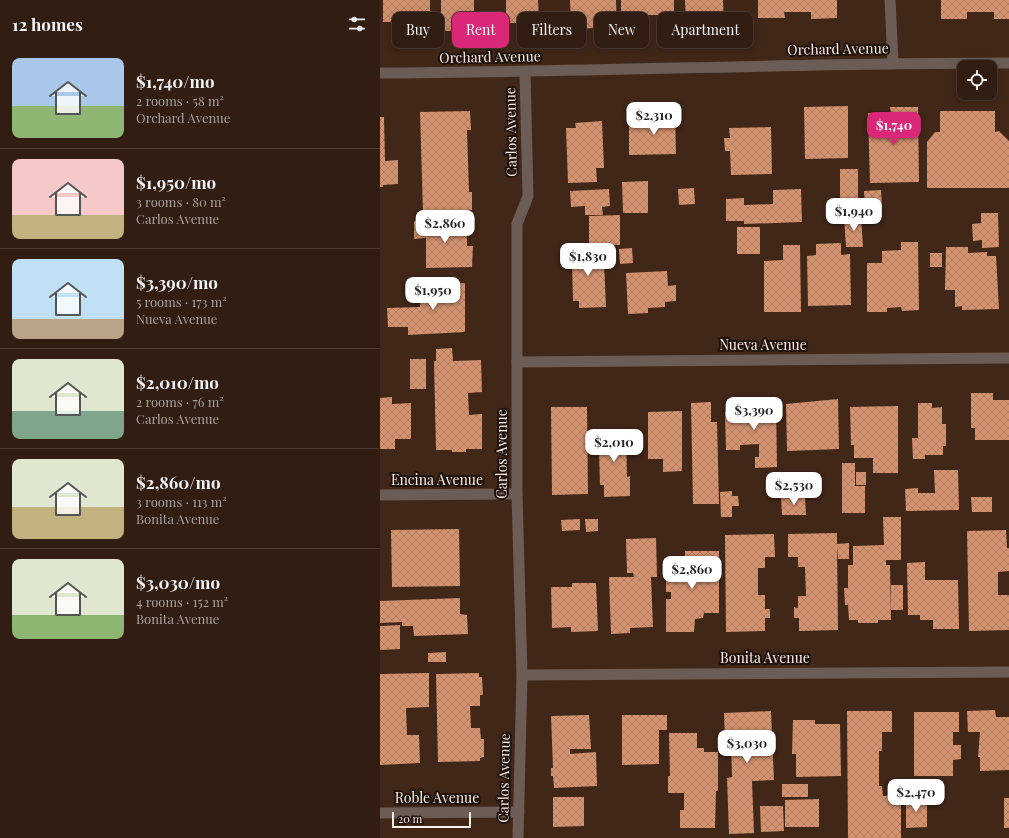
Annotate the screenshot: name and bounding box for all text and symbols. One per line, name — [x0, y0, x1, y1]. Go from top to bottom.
chip: Buy — [392, 12, 444, 48]
chip: Rent — [452, 12, 509, 48]
chip: Filters — [517, 12, 586, 48]
chip: New — [594, 12, 649, 48]
chip: Apartment — [657, 12, 753, 48]
text: 12 homes — [12, 13, 83, 35]
icon: filters — [346, 13, 368, 35]
street label: Orchard Avenue — [787, 38, 889, 59]
street label: Orchard Avenue — [439, 46, 541, 67]
map controls — [957, 60, 997, 100]
button: locate — [957, 60, 997, 100]
text: $1,740/mo — [136, 70, 215, 92]
icon: home — [44, 74, 92, 122]
street label: Carlos Avenue — [500, 87, 521, 177]
text: 2 rooms · 58 m² — [136, 92, 224, 109]
pin: $2,310 — [621, 102, 687, 136]
text: $2,310 — [635, 106, 673, 123]
text: Orchard Avenue — [136, 109, 230, 126]
pin: $1,740 — [861, 112, 927, 146]
text: $1,740 — [876, 116, 912, 133]
text: $1,950/mo — [136, 171, 216, 193]
icon: home — [44, 175, 92, 223]
text: 3 rooms · 80 m² — [136, 193, 226, 210]
pin: $1,940 — [821, 198, 887, 232]
text: $1,940 — [835, 202, 873, 219]
text: Carlos Avenue — [136, 210, 219, 227]
pin: $2,860 — [412, 210, 478, 244]
text: $2,860 — [425, 214, 465, 231]
pin: $1,830 — [555, 243, 621, 277]
text: $1,830 — [569, 247, 607, 264]
text: $3,390/mo — [136, 271, 218, 293]
icon: home — [44, 275, 92, 323]
pin: $1,950 — [400, 277, 466, 311]
text: $1,950 — [414, 281, 452, 298]
text: 5 rooms · 173 m² — [136, 293, 227, 310]
text: Nueva Avenue — [136, 310, 217, 327]
street label: Nueva Avenue — [719, 335, 807, 354]
text: $2,010/mo — [136, 371, 219, 393]
icon: home — [44, 375, 92, 423]
text: 2 rooms · 76 m² — [136, 393, 224, 410]
pin: $3,390 — [721, 397, 787, 431]
text: $3,390 — [735, 401, 773, 418]
street label: Carlos Avenue — [492, 409, 511, 499]
text: Carlos Avenue — [136, 410, 219, 427]
pin: $2,010 — [581, 429, 647, 463]
text: $2,010 — [594, 433, 634, 450]
street label: Encina Avenue — [391, 470, 483, 489]
text: $2,860/mo — [136, 471, 221, 493]
pin: $2,530 — [761, 472, 827, 506]
icon: home — [44, 475, 92, 523]
text: $2,530 — [775, 476, 813, 493]
text: 3 rooms · 113 m² — [136, 493, 227, 510]
text: Bonita Avenue — [136, 510, 219, 527]
pin: $2,860 — [659, 556, 725, 590]
text: $2,860 — [672, 560, 712, 577]
text: $3,030/mo — [136, 571, 220, 593]
icon: home — [44, 575, 92, 623]
text: 4 rooms · 152 m² — [136, 593, 228, 610]
text: Bonita Avenue — [136, 610, 219, 627]
street label: Bonita Avenue — [720, 648, 810, 667]
pin: $3,030 — [714, 730, 780, 764]
street label: Carlos Avenue — [493, 733, 514, 823]
text: $3,030 — [727, 734, 767, 751]
pin: $2,470 — [883, 779, 949, 813]
text: $2,470 — [897, 783, 935, 800]
street label: Roble Avenue — [395, 788, 479, 807]
scale bar — [392, 810, 471, 829]
text: 20 m — [398, 811, 422, 826]

